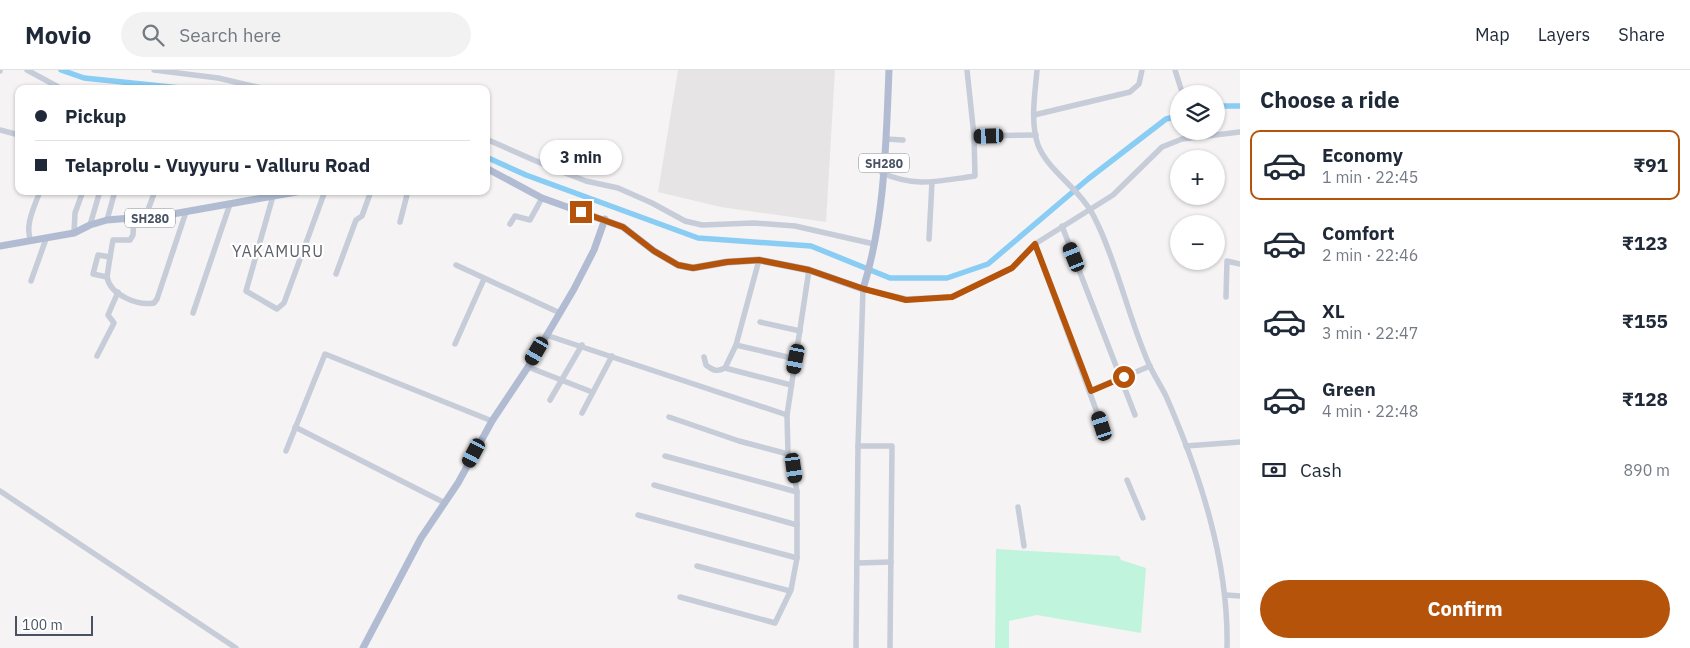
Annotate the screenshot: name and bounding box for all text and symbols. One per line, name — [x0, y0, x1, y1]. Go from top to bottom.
search box — [121, 12, 471, 57]
text: Movio — [25, 19, 91, 51]
icon: search — [139, 21, 167, 49]
text: Search here — [179, 23, 281, 47]
text: Map — [1475, 23, 1510, 46]
text: Layers — [1538, 23, 1590, 46]
text: Share — [1618, 23, 1665, 46]
map controls — [1170, 85, 1225, 270]
button: layers — [1170, 85, 1225, 140]
text: Choose a ride — [1260, 85, 1400, 114]
text: Pickup — [65, 104, 126, 128]
car — [973, 128, 1004, 144]
callout: 3 min — [540, 140, 622, 174]
icon: car — [1262, 143, 1307, 188]
text: Economy — [1322, 143, 1403, 167]
text: 3 min — [560, 147, 602, 167]
button: + — [1170, 150, 1225, 205]
text: Telaprolu - Vuyyuru - Valluru Road — [65, 153, 370, 177]
text: ₹91 — [1633, 153, 1668, 177]
road number: SH280 — [859, 154, 909, 172]
text: 1 min · 22:45 — [1322, 167, 1418, 187]
route end — [570, 201, 592, 223]
road number: SH280 — [125, 208, 175, 228]
button: − — [1170, 215, 1225, 270]
icon: car — [1262, 221, 1307, 266]
text: Comfort — [1322, 221, 1395, 245]
text: ₹123 — [1622, 231, 1668, 255]
car — [1061, 240, 1086, 274]
district label: YAKAMURU — [232, 241, 324, 261]
text: 2 min · 22:46 — [1322, 245, 1418, 265]
icon: car — [1262, 299, 1307, 344]
text: XL — [1322, 299, 1345, 323]
text: ₹155 — [1622, 309, 1668, 333]
text: 3 min · 22:47 — [1322, 323, 1418, 343]
car — [523, 334, 550, 368]
car — [785, 343, 806, 375]
route start — [1113, 366, 1135, 388]
icon: car — [1262, 377, 1307, 422]
text: Green — [1322, 377, 1376, 401]
text: ₹128 — [1622, 387, 1668, 411]
text: 4 min · 22:48 — [1322, 401, 1418, 421]
car — [1090, 409, 1113, 443]
car — [460, 436, 487, 470]
car — [784, 452, 803, 484]
icon: cash — [1260, 456, 1288, 484]
text: Cash — [1300, 458, 1342, 482]
text: 890 m — [1623, 460, 1670, 480]
button: Confirm — [1260, 580, 1670, 638]
scale bar — [15, 613, 92, 636]
text: 100 m — [22, 616, 63, 634]

